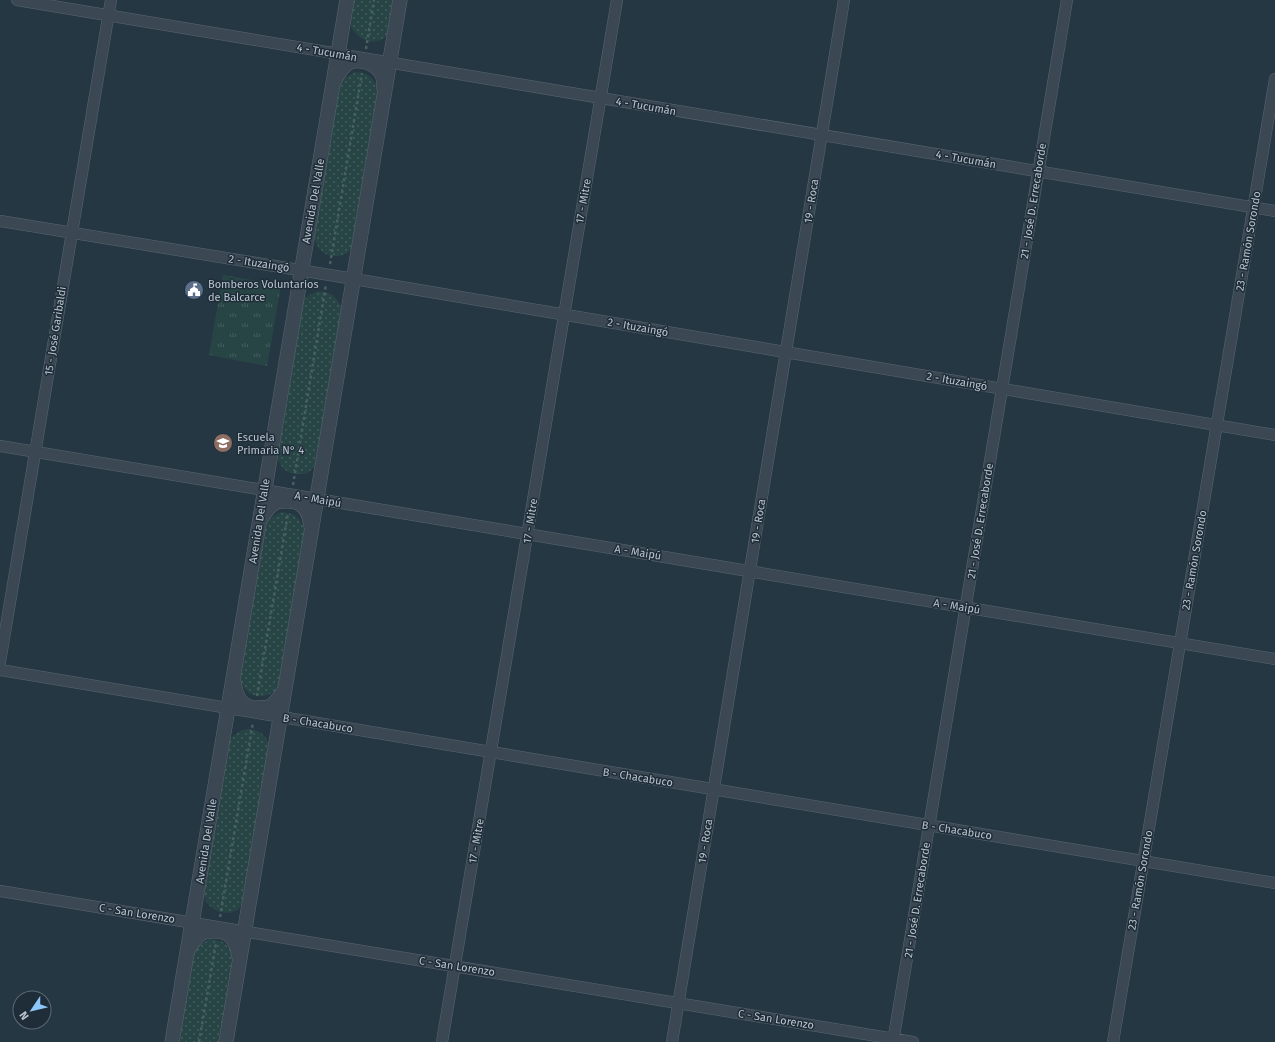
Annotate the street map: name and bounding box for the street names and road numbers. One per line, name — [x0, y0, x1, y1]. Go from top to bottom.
street label: 4 - Tucumán — [296, 41, 358, 64]
street label: 4 - Tucumán — [615, 95, 677, 118]
street label: 21 - José D. Errecaborde — [1018, 142, 1049, 260]
street label: 4 - Tucumán — [935, 148, 997, 171]
street label: Avenida Del Valle — [300, 158, 327, 244]
street label: 17 - Mitre — [573, 178, 594, 225]
street label: 19 - Roca — [802, 178, 821, 224]
street label: 23 - Ramón Sorondo — [1233, 190, 1264, 292]
street label: 2 - Ituzaingó — [228, 252, 290, 275]
street label: 15 - José Garibaldi — [42, 286, 69, 376]
street label: 2 - Ituzaingó — [607, 316, 669, 339]
street label: 2 - Ituzaingó — [926, 370, 988, 393]
street label: 21 - José D. Errecaborde — [965, 462, 996, 580]
street label: Avenida Del Valle — [246, 478, 273, 564]
street label: A - Maipú — [294, 489, 342, 510]
street label: 17 - Mitre — [521, 498, 540, 545]
street label: 19 - Roca — [749, 498, 768, 544]
street label: 23 - Ramón Sorondo — [1179, 509, 1210, 611]
street label: A - Maipú — [614, 542, 662, 563]
street label: A - Maipú — [933, 596, 981, 617]
street label: B - Chacabuco — [282, 712, 354, 735]
street label: B - Chacabuco — [602, 766, 674, 789]
street label: Avenida Del Valle — [193, 798, 220, 884]
street label: 17 - Mitre — [466, 818, 487, 865]
street label: 19 - Roca — [696, 818, 715, 864]
street label: B - Chacabuco — [921, 819, 993, 842]
street label: 23 - Ramón Sorondo — [1125, 829, 1156, 931]
street label: 21 - José D. Errecaborde — [902, 841, 933, 959]
street label: C - San Lorenzo — [98, 901, 176, 926]
street label: C - San Lorenzo — [418, 954, 496, 979]
street label: C - San Lorenzo — [737, 1007, 815, 1032]

